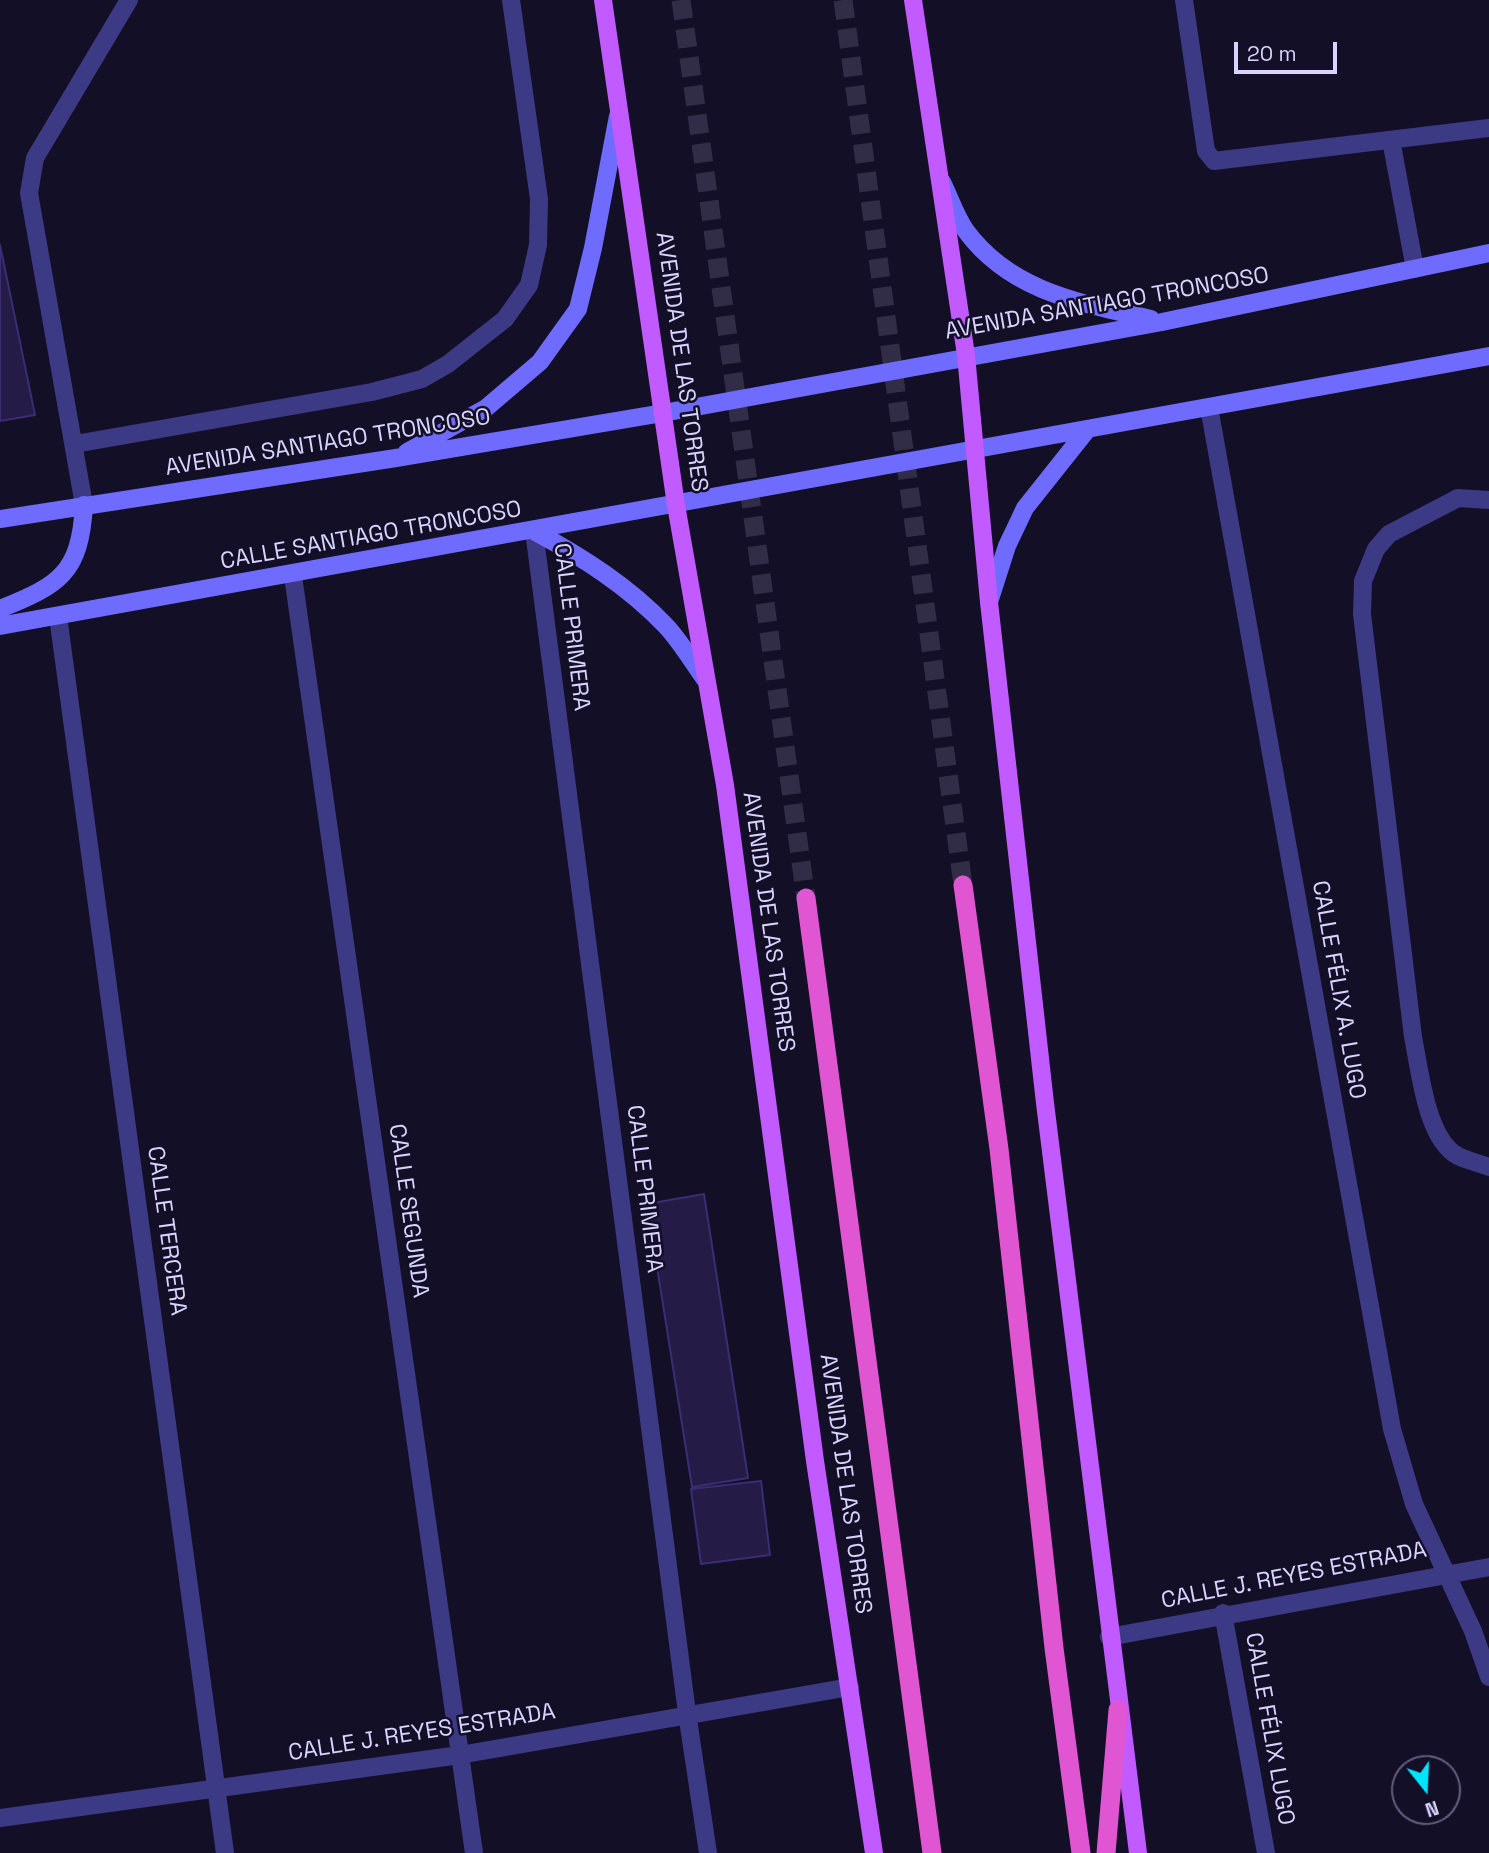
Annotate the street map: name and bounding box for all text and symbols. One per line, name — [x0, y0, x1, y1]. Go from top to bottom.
scale bar — [1237, 28, 1340, 72]
text: 20 m — [1247, 40, 1297, 67]
street label: AVENIDA DE LAS TORRES — [649, 230, 713, 494]
street label: AVENIDA SANTIAGO TRONCOSO — [943, 262, 1271, 346]
street label: AVENIDA SANTIAGO TRONCOSO — [163, 404, 493, 482]
street label: CALLE SANTIAGO TRONCOSO — [218, 496, 524, 576]
street label: CALLE PRIMERA — [547, 542, 595, 712]
street label: AVENIDA DE LAS TORRES — [736, 790, 800, 1054]
street label: CALLE FÉLIX A. LUGO — [1305, 879, 1371, 1101]
street label: CALLE PRIMERA — [620, 1104, 668, 1274]
street label: CALLE SEGUNDA — [382, 1122, 434, 1300]
street label: CALLE TERCERA — [140, 1145, 192, 1317]
street label: AVENIDA DE LAS TORRES — [813, 1352, 877, 1616]
street label: CALLE J. REYES ESTRADA — [1159, 1537, 1429, 1615]
street label: CALLE FÉLIX LUGO — [1238, 1630, 1300, 1828]
street label: CALLE J. REYES ESTRADA — [286, 1698, 558, 1768]
north arrow — [1391, 1755, 1461, 1825]
text: N — [1422, 1795, 1442, 1822]

